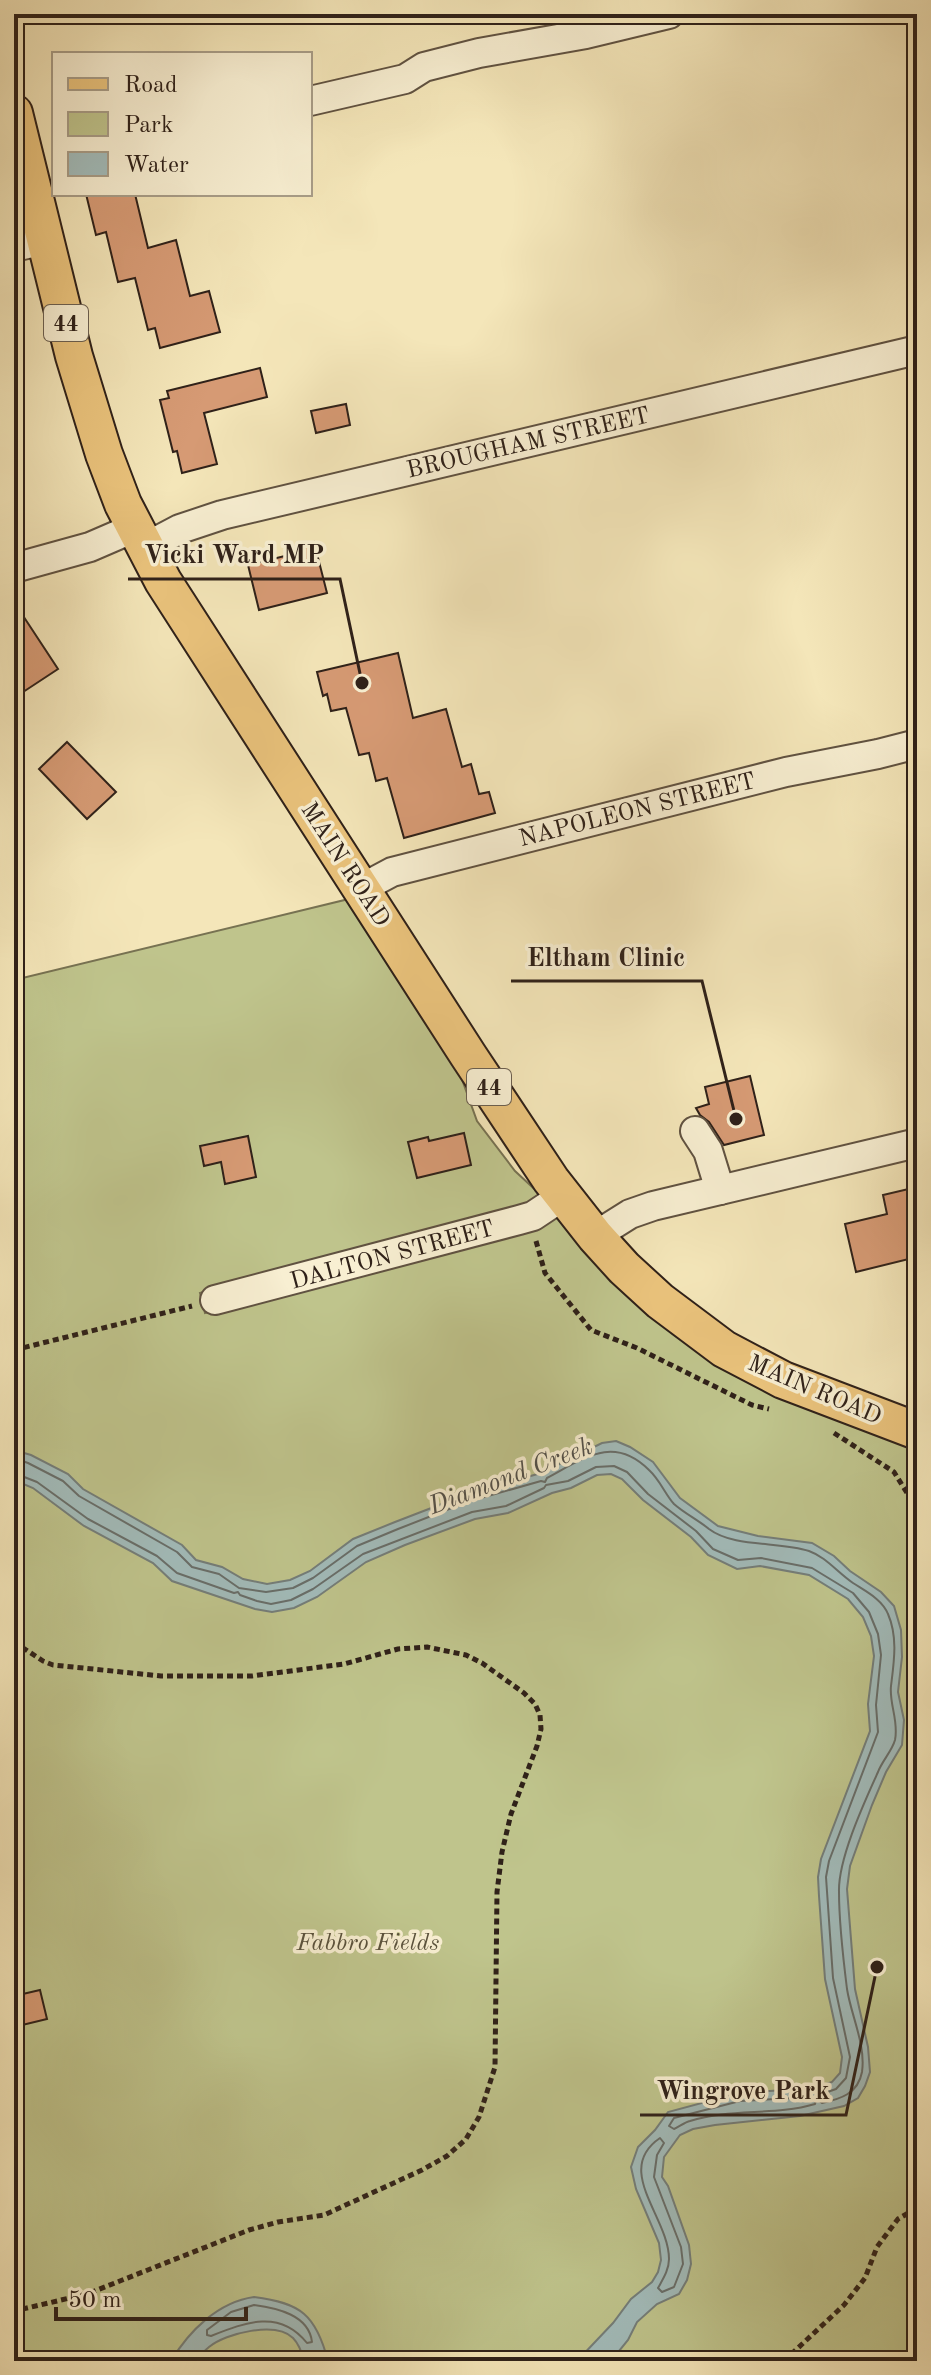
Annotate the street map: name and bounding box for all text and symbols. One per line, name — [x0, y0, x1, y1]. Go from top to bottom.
legend — [52, 52, 312, 196]
text: Road — [124, 74, 177, 98]
text: Park — [124, 114, 173, 138]
text: Water — [124, 154, 189, 178]
road number: 44 — [44, 305, 88, 341]
street label: BROUGHAM STREET — [405, 404, 652, 484]
callout: Vicki Ward MP — [128, 529, 340, 579]
text: Vicki Ward MP — [144, 543, 324, 569]
street label: NAPOLEON STREET — [517, 770, 758, 852]
street label: MAIN ROAD — [295, 799, 393, 931]
callout: Eltham Clinic — [511, 931, 702, 981]
text: Eltham Clinic — [527, 946, 685, 972]
road number: 44 — [467, 1069, 511, 1105]
street label: DALTON STREET — [288, 1217, 497, 1295]
street label: MAIN ROAD — [744, 1352, 885, 1430]
water label: Diamond Creek — [424, 1434, 596, 1520]
park label: Fabbro Fields — [296, 1932, 439, 1956]
callout: Wingrove Park — [640, 2065, 846, 2115]
text: Wingrove Park — [656, 2079, 830, 2105]
scale bar — [56, 2271, 246, 2321]
text: 50 m — [68, 2289, 122, 2313]

